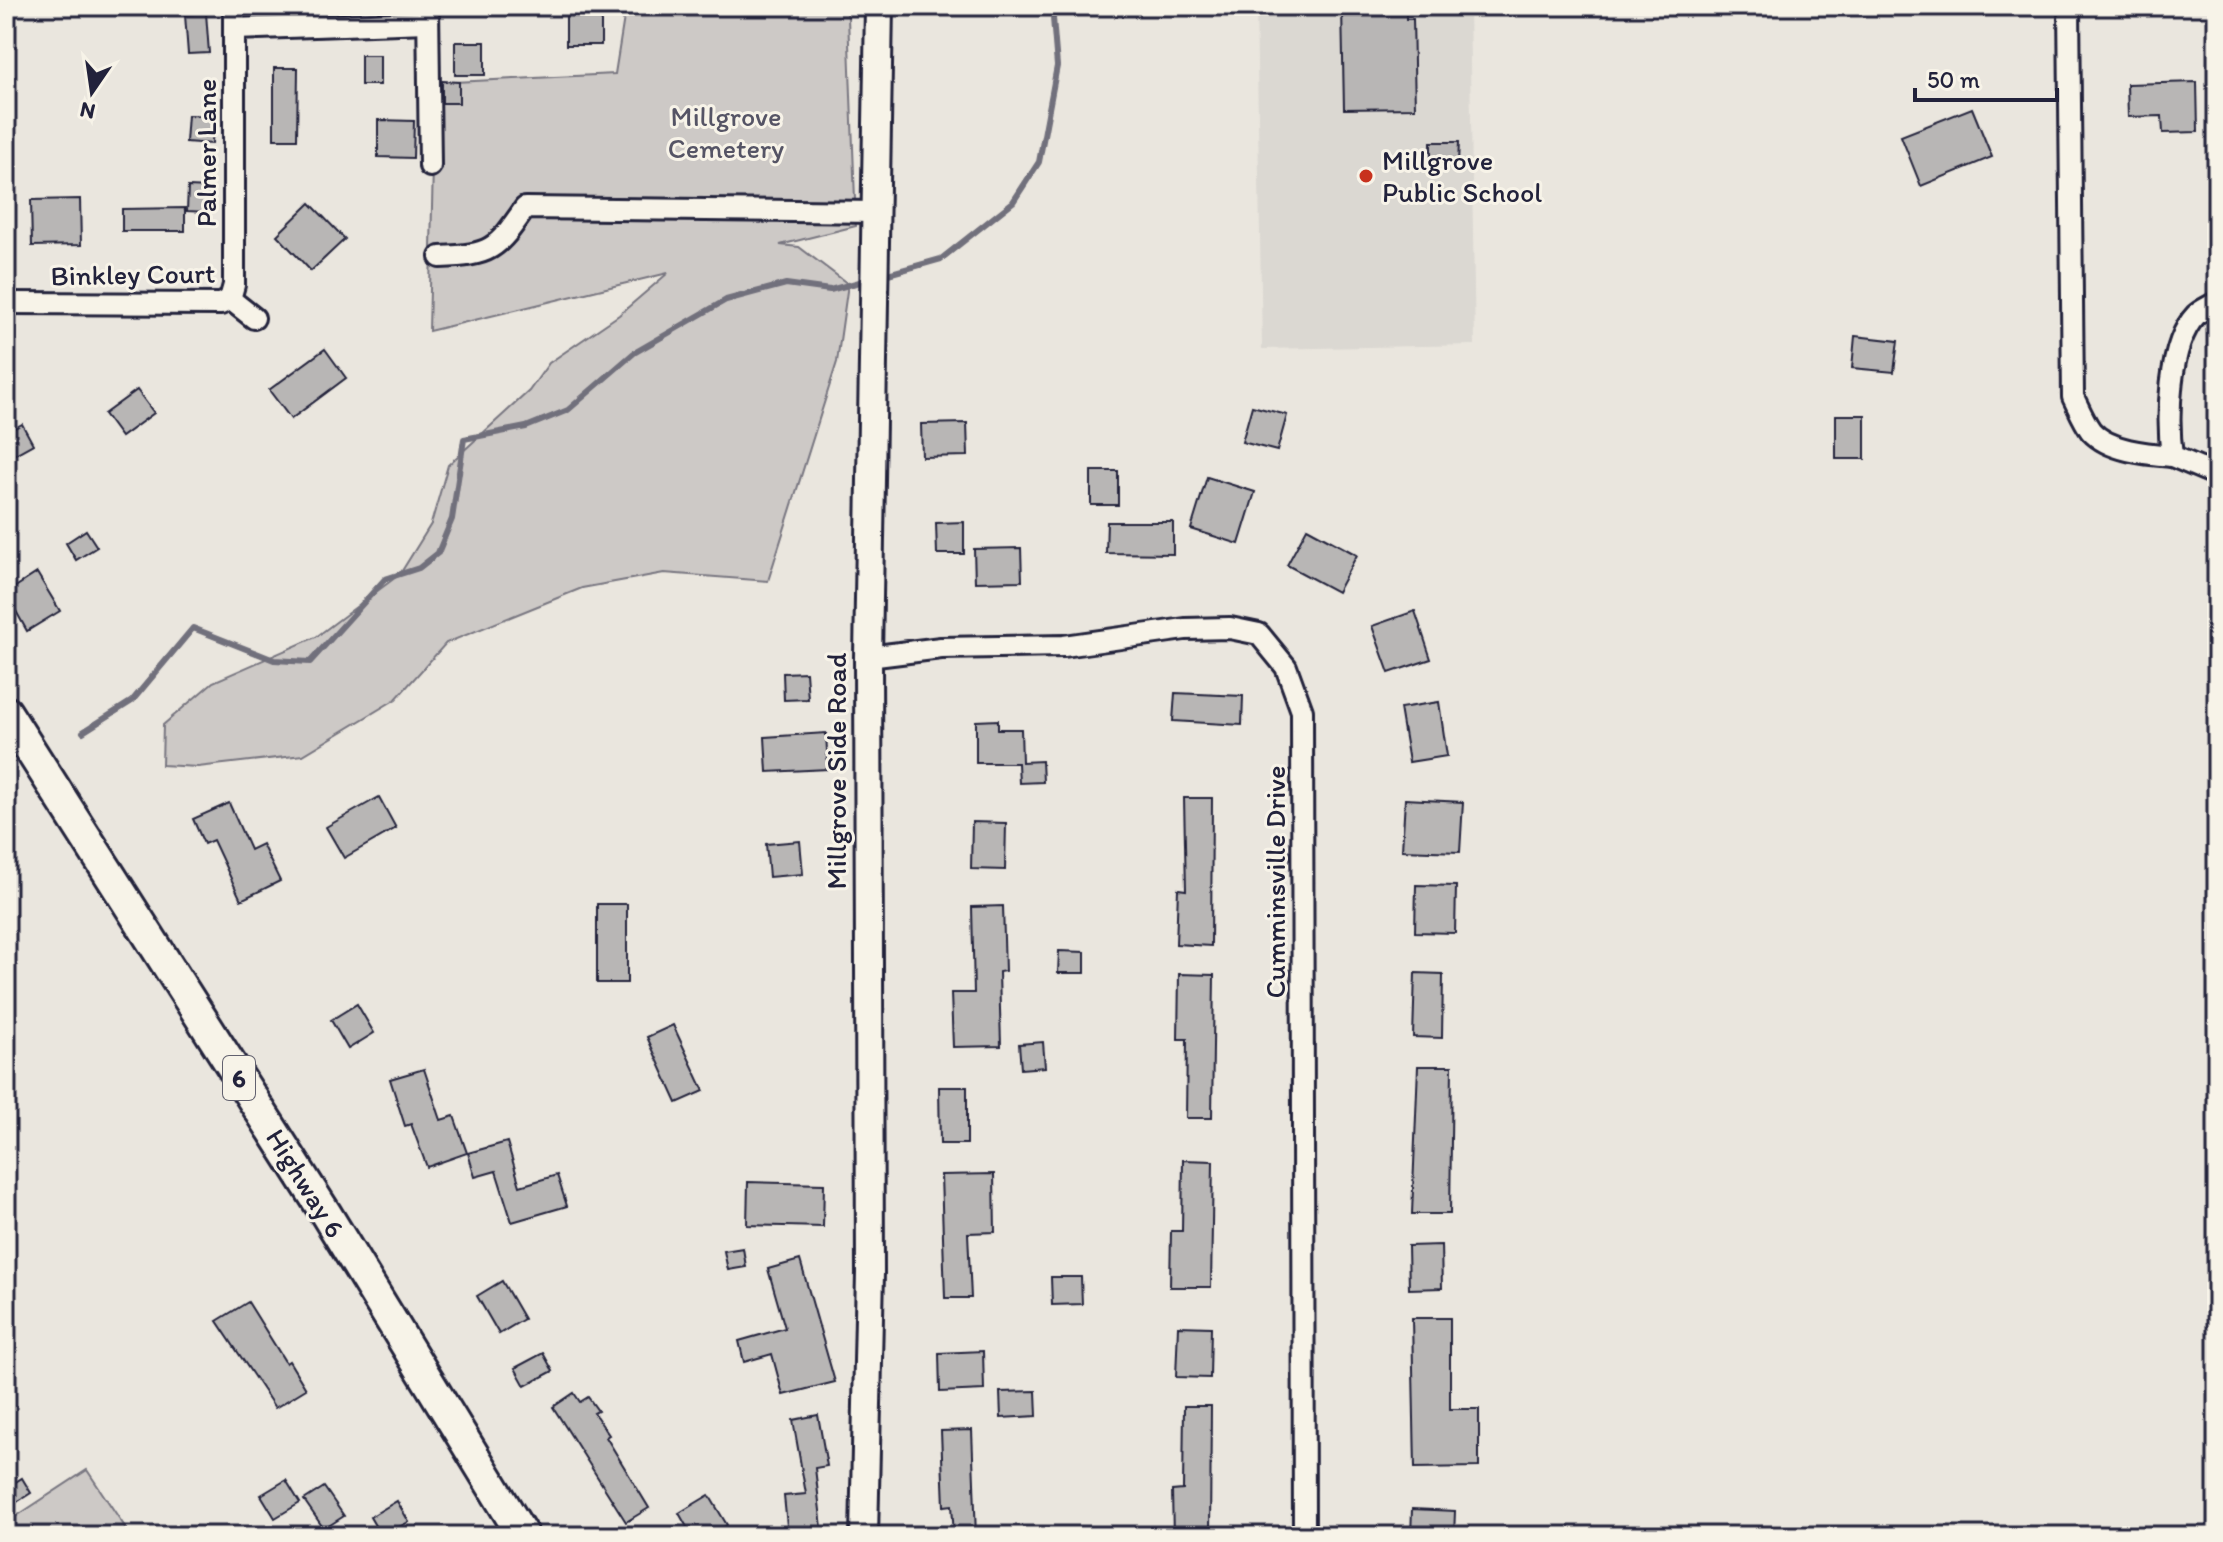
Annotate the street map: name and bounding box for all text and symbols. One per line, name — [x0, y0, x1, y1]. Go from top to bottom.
north arrow — [52, 52, 132, 132]
scale bar — [1915, 52, 2057, 102]
text: 50 m — [1927, 65, 1980, 94]
street label: Palmer Lane — [189, 79, 223, 227]
text: N — [77, 96, 98, 126]
park label: Millgrove Cemetery — [668, 99, 784, 165]
place label: Millgrove Public School — [1382, 143, 1542, 209]
marker: Millgrove Public School — [1357, 167, 1375, 185]
street label: Binkley Court — [50, 256, 216, 292]
street label: Millgrove Side Road — [819, 652, 853, 889]
street label: Cumminsville Drive — [1258, 765, 1292, 999]
road number: 6 — [223, 1056, 255, 1100]
street label: Highway 6 — [259, 1122, 353, 1244]

